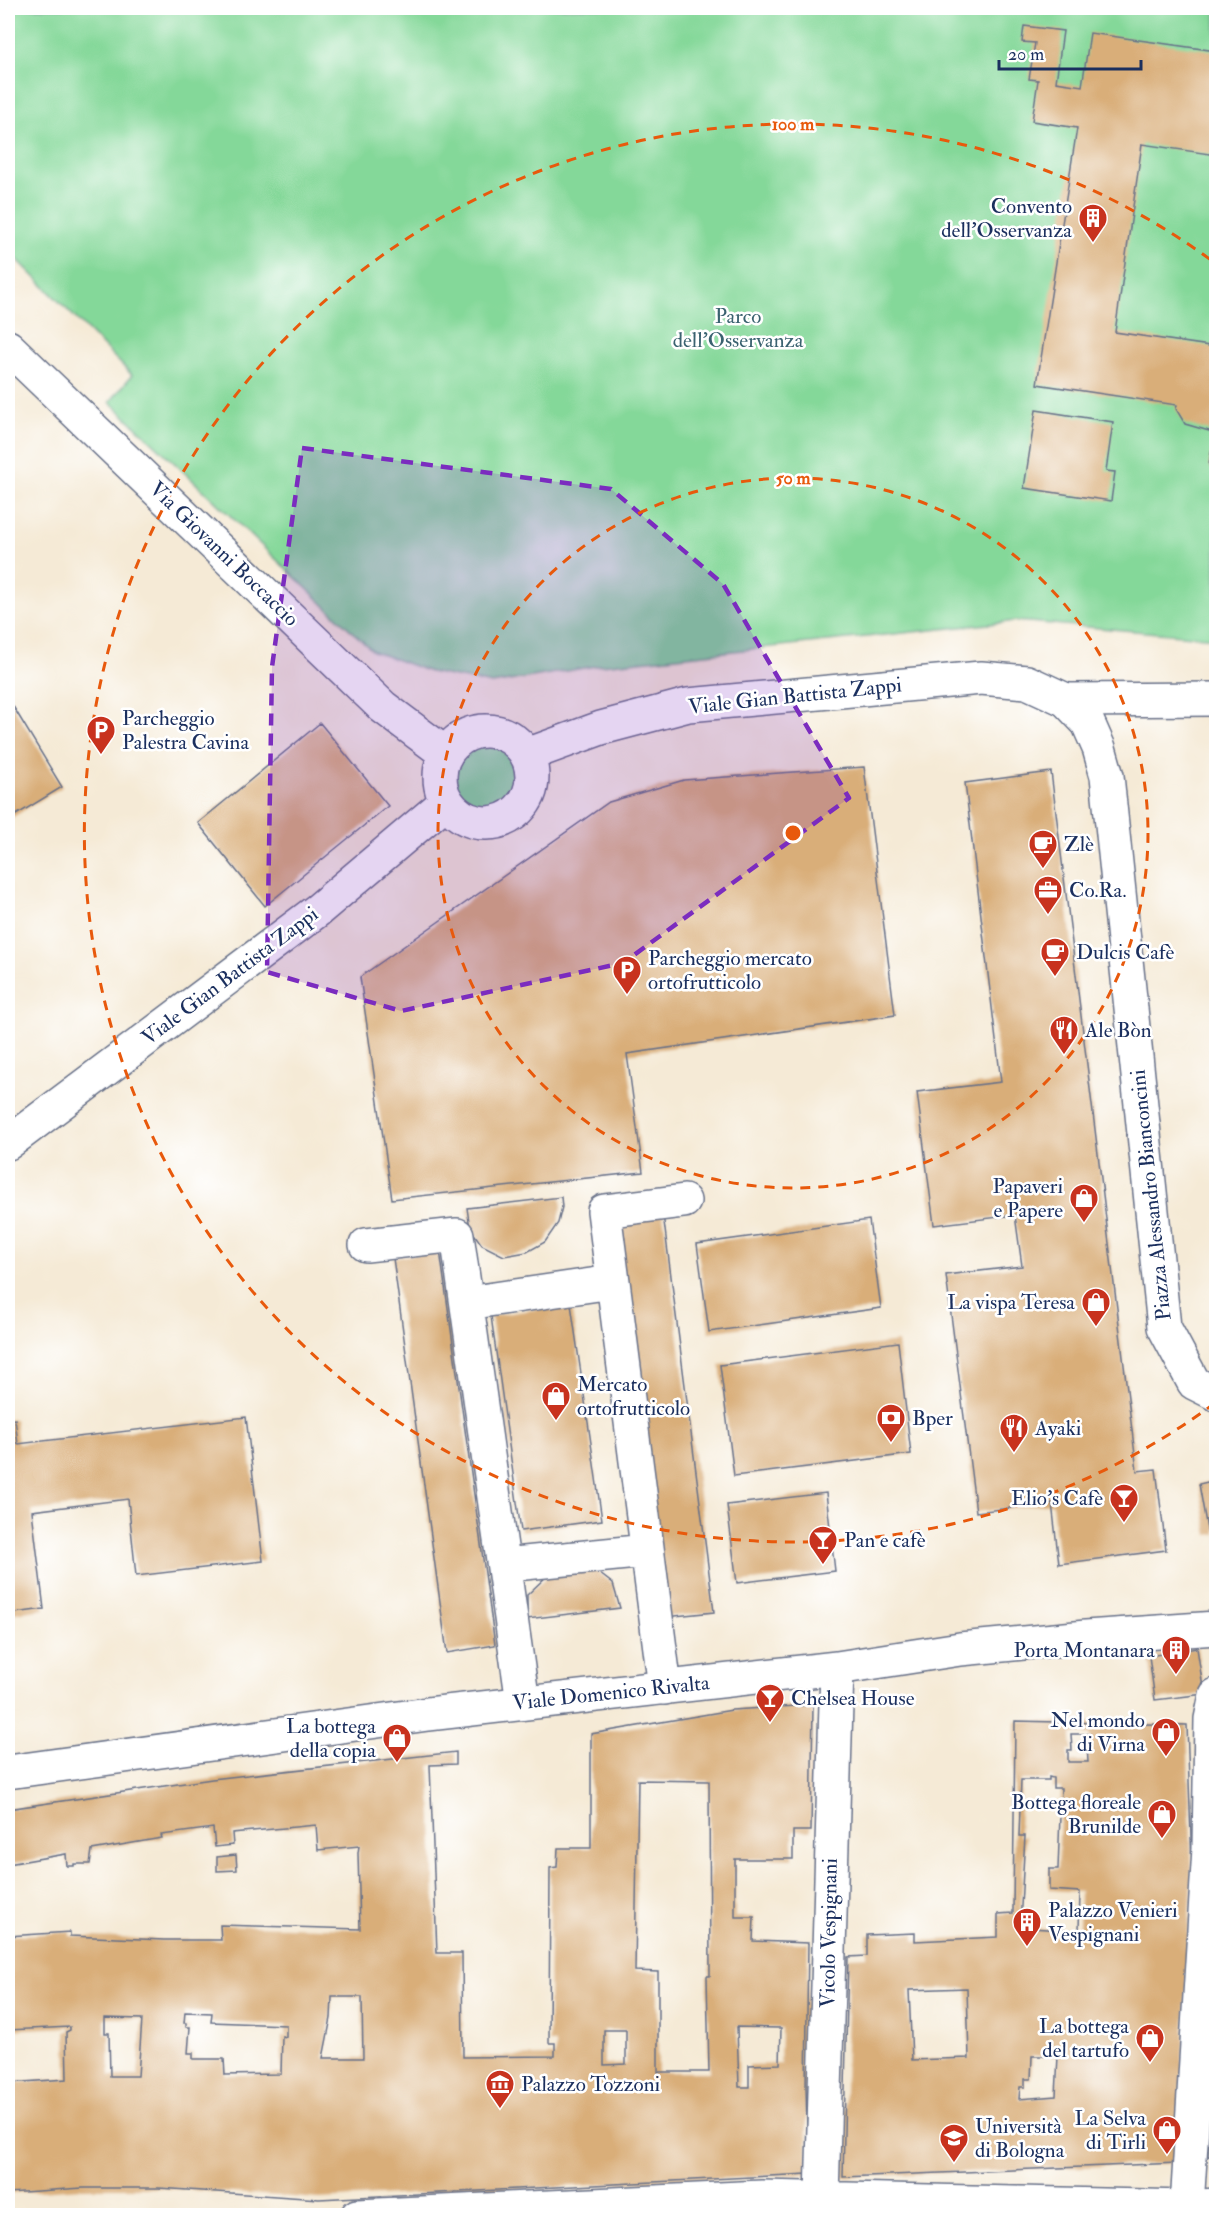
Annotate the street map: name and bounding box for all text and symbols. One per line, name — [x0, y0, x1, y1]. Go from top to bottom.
scale bar — [999, 33, 1142, 71]
text: 20 m — [1008, 43, 1044, 66]
text: 100 m — [772, 113, 815, 136]
place label: Convento dell'Osservanza — [941, 193, 1072, 244]
building icon: Convento dell'Osservanza — [1077, 202, 1109, 244]
park label: Parco dell'Osservanza — [673, 303, 804, 354]
text: 50 m — [776, 467, 811, 490]
street label: Via Giovanni Boccaccio — [144, 476, 304, 632]
street label: Viale Gian Battista Zappi — [687, 671, 903, 721]
place label: Parcheggio Palestra Cavina — [122, 705, 249, 756]
parking icon: Parcheggio Palestra Cavina — [85, 714, 117, 756]
centre of rings — [783, 823, 803, 843]
cafe icon: Zlè — [1027, 828, 1059, 870]
place label: Zlè — [1064, 831, 1094, 858]
office icon: Co.Ra. — [1032, 874, 1064, 916]
place label: Co.Ra. — [1069, 877, 1127, 904]
street label: Viale Gian Battista Zappi — [136, 900, 324, 1051]
cafe icon: Dulcis Cafè — [1039, 936, 1071, 978]
place label: Dulcis Cafè — [1076, 939, 1175, 966]
place label: Parcheggio mercato ortofrutticolo — [648, 945, 812, 996]
parking icon: Parcheggio mercato ortofrutticolo — [611, 954, 643, 996]
restaurant icon: Ale Bòn — [1048, 1014, 1080, 1056]
place label: Ale Bòn — [1084, 1017, 1152, 1044]
street label: Piazza Alessandro Bianconcini — [1124, 1068, 1178, 1322]
place label: Papaveri e Papere — [993, 1173, 1063, 1224]
shop icon: Papaveri e Papere — [1068, 1182, 1100, 1224]
shop icon: La vispa Teresa — [1080, 1286, 1112, 1328]
place label: La vispa Teresa — [947, 1289, 1075, 1316]
place label: Mercato ortofrutticolo — [577, 1371, 690, 1422]
shop icon: Mercato ortofrutticolo — [540, 1380, 572, 1422]
bank icon: Bper — [875, 1402, 907, 1444]
place label: Bper — [912, 1405, 953, 1432]
restaurant icon: Ayaki — [998, 1412, 1030, 1454]
place label: Ayaki — [1034, 1415, 1082, 1442]
bar icon: Elio's Cafè — [1108, 1482, 1140, 1524]
place label: Elio's Cafè — [1011, 1485, 1103, 1512]
bar icon: Pan e cafè — [807, 1524, 839, 1566]
place label: Pan e cafè — [844, 1527, 926, 1554]
building icon: Porta Montanara — [1160, 1634, 1192, 1676]
place label: Porta Montanara — [1013, 1637, 1155, 1664]
street label: Viale Domenico Rivalta — [511, 1669, 711, 1717]
bar icon: Chelsea House — [754, 1682, 786, 1724]
place label: Chelsea House — [791, 1685, 915, 1712]
place label: Nel mondo di Virna — [1051, 1707, 1145, 1758]
place label: La bottega della copia — [286, 1713, 376, 1764]
shop icon: Nel mondo di Virna — [1150, 1716, 1182, 1758]
shop icon: La bottega della copia — [381, 1722, 413, 1764]
place label: Bottega floreale Brunilde — [1011, 1789, 1141, 1840]
shop icon: Bottega floreale Brunilde — [1146, 1798, 1178, 1840]
street label: Vicolo Vespignani — [814, 1857, 844, 2008]
place label: Palazzo Venieri Vespignani — [1048, 1897, 1178, 1948]
building icon: Palazzo Venieri Vespignani — [1011, 1906, 1043, 1948]
place label: La bottega del tartufo — [1039, 2013, 1129, 2064]
shop icon: La bottega del tartufo — [1134, 2022, 1166, 2064]
museum icon: Palazzo Tozzoni — [484, 2068, 516, 2110]
place label: Palazzo Tozzoni — [521, 2071, 661, 2098]
place label: La Selva di Tirli — [1074, 2105, 1146, 2156]
place label: Università di Bologna — [975, 2113, 1065, 2164]
shop icon: La Selva di Tirli — [1151, 2114, 1183, 2156]
school or university icon: Università di Bologna — [938, 2122, 970, 2164]

